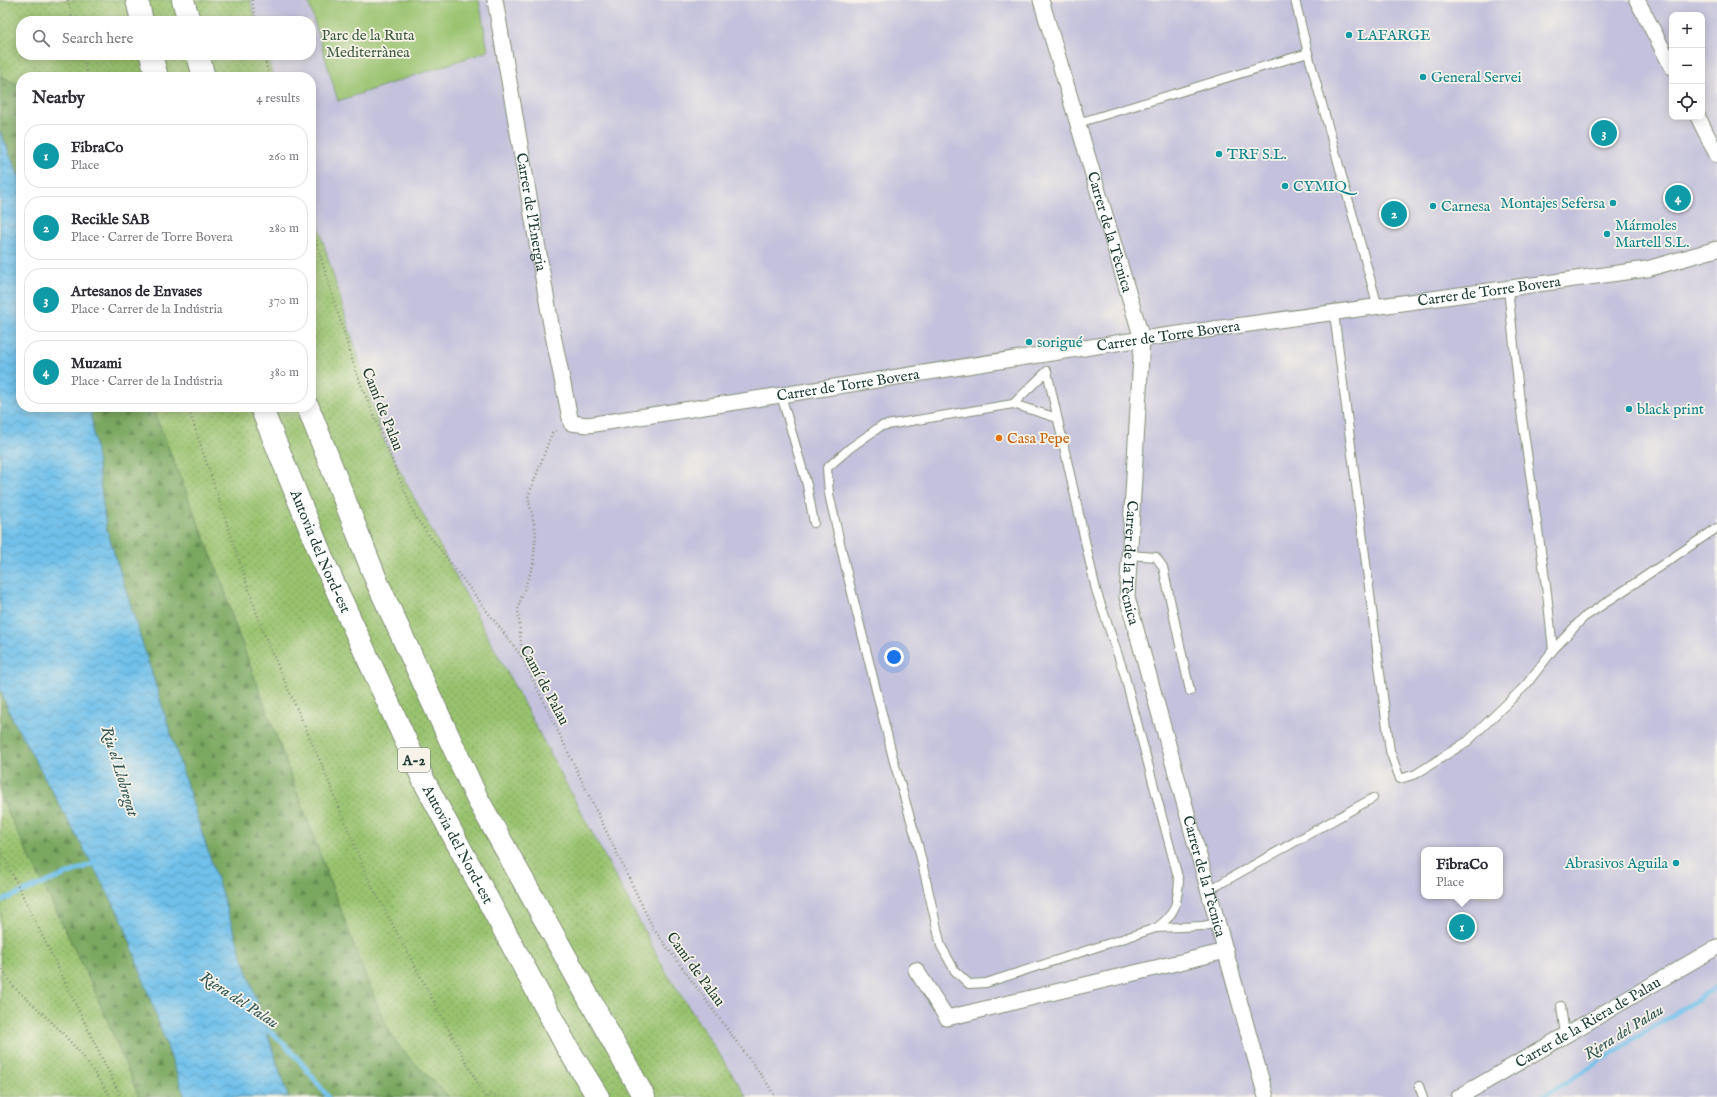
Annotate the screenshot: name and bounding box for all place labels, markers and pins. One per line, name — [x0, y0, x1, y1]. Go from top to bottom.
place label: LAFARGE — [1357, 26, 1430, 45]
marker: LAFARGE — [1344, 30, 1354, 40]
place label: General Servei — [1431, 68, 1522, 87]
marker: General Servei — [1418, 72, 1428, 82]
pin: 3 — [1591, 118, 1617, 148]
place label: TRF S.L. — [1227, 145, 1287, 164]
marker: TRF S.L. — [1214, 149, 1224, 159]
place label: CYMIQ — [1293, 177, 1358, 196]
marker: CYMIQ — [1280, 181, 1290, 191]
pin: 4 — [1665, 183, 1691, 213]
place label: Montajes Sefersa — [1500, 194, 1606, 213]
place label: Carnesa — [1441, 197, 1491, 216]
marker: Montajes Sefersa — [1608, 198, 1618, 208]
pin: 2 — [1381, 199, 1407, 229]
marker: Carnesa — [1428, 201, 1438, 211]
place label: Mármoles Martell S.L. — [1615, 216, 1689, 252]
marker: Mármoles Martell S.L. — [1602, 229, 1612, 239]
place label: sorigué — [1037, 333, 1083, 352]
marker: sorigué — [1024, 337, 1034, 347]
place label: black print — [1637, 400, 1704, 419]
marker: black print — [1624, 404, 1634, 414]
place label: Casa Pepe — [1007, 429, 1070, 448]
marker: Casa Pepe — [994, 433, 1004, 443]
place label: Abrasivos Aguila — [1564, 854, 1669, 873]
marker: Abrasivos Aguila — [1671, 858, 1681, 868]
pin: 1 — [1449, 912, 1475, 942]

